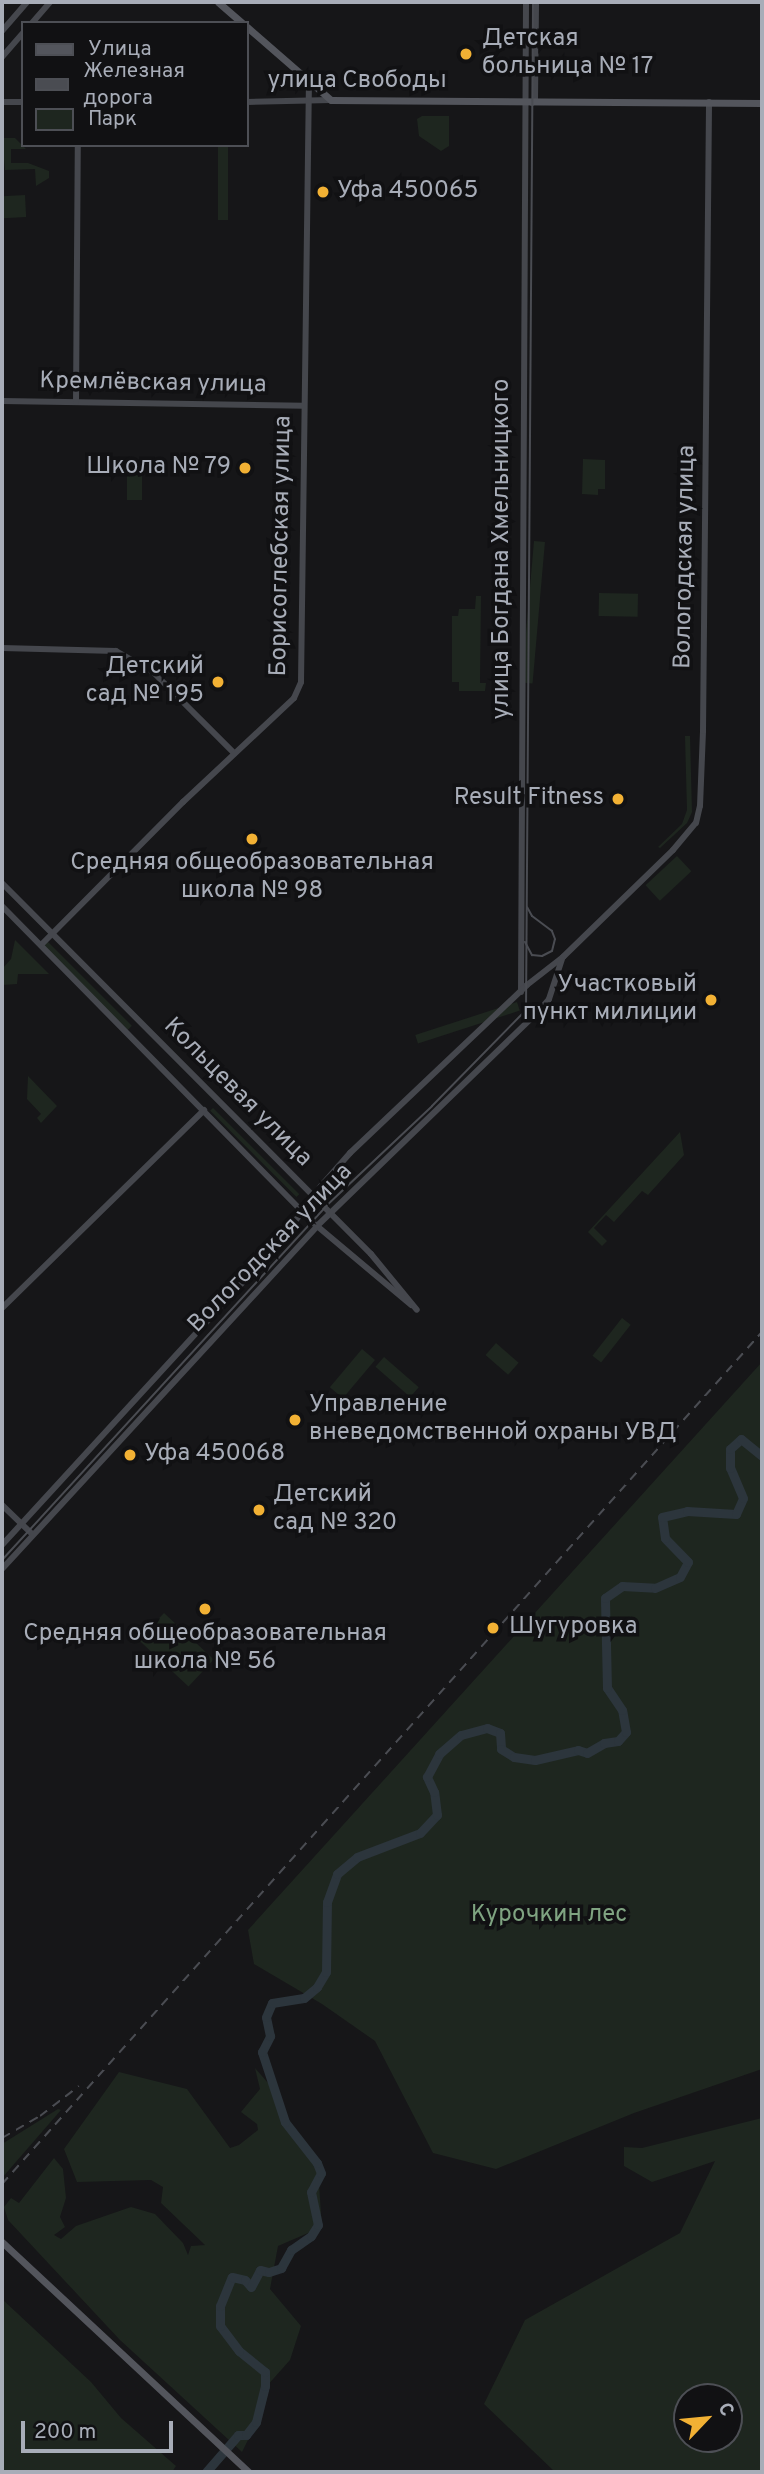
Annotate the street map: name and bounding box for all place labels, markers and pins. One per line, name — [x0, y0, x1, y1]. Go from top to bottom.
place label: Детская больница № 17 — [482, 26, 653, 82]
marker: Детская больница № 17 — [456, 44, 476, 64]
place label: Уфа 450065 — [337, 178, 478, 206]
marker: Уфа 450065 — [315, 184, 331, 200]
place label: Школа № 79 — [85, 454, 231, 482]
marker: Школа № 79 — [237, 460, 253, 476]
place label: Детский сад № 195 — [86, 654, 204, 710]
marker: Детский сад № 195 — [210, 674, 226, 690]
place label: Result Fitness — [454, 785, 604, 813]
marker: Result Fitness — [610, 791, 626, 807]
marker: Средняя общеобразовательная школа № 98 — [244, 831, 260, 847]
place label: Средняя общеобразовательная школа № 98 — [70, 850, 434, 906]
place label: Участковый пункт милиции — [523, 972, 697, 1028]
marker: Участковый пункт милиции — [703, 992, 719, 1008]
place label: Управление вневедомственной охраны УВД — [309, 1392, 677, 1448]
marker: Управление вневедомственной охраны УВД — [287, 1412, 303, 1428]
place label: Уфа 450068 — [144, 1441, 285, 1469]
marker: Уфа 450068 — [122, 1447, 138, 1463]
place label: Детский сад № 320 — [273, 1482, 397, 1538]
marker: Детский сад № 320 — [251, 1502, 267, 1518]
marker: Средняя общеобразовательная школа № 56 — [197, 1601, 213, 1617]
place label: Шугуровка — [509, 1614, 637, 1642]
marker: Шугуровка — [483, 1618, 503, 1638]
place label: Средняя общеобразовательная школа № 56 — [23, 1621, 387, 1677]

